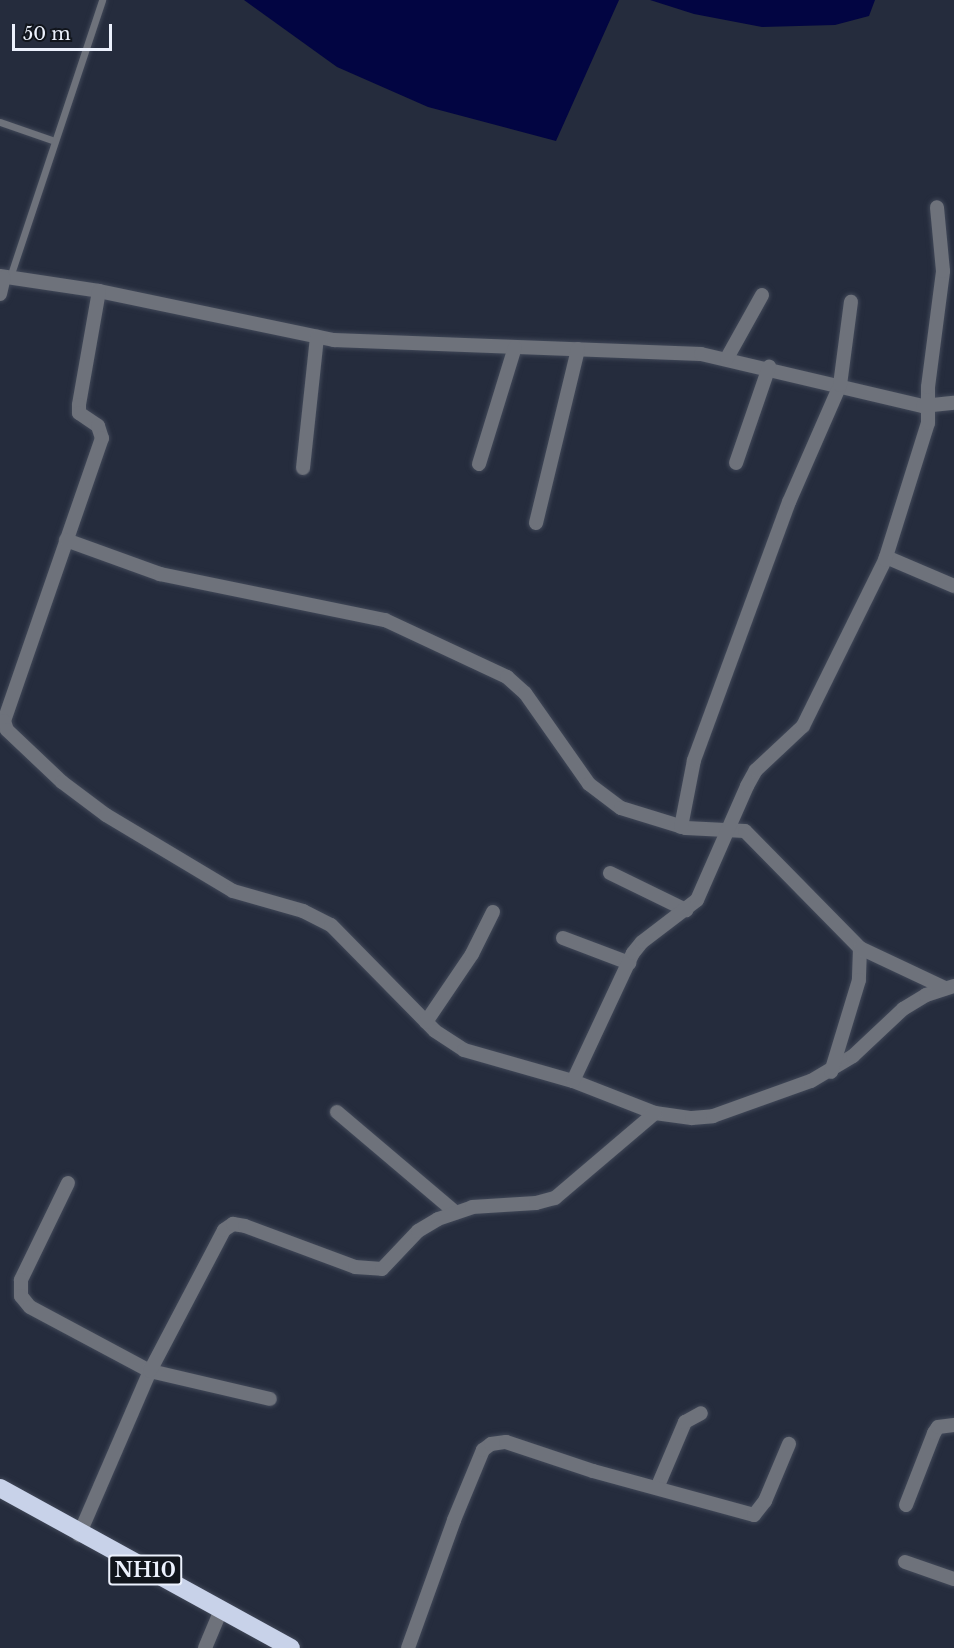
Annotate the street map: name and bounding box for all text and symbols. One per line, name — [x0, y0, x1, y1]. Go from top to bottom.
scale bar — [15, 12, 116, 50]
text: 50 m — [23, 23, 71, 45]
road number: NH10 — [108, 1553, 182, 1587]

